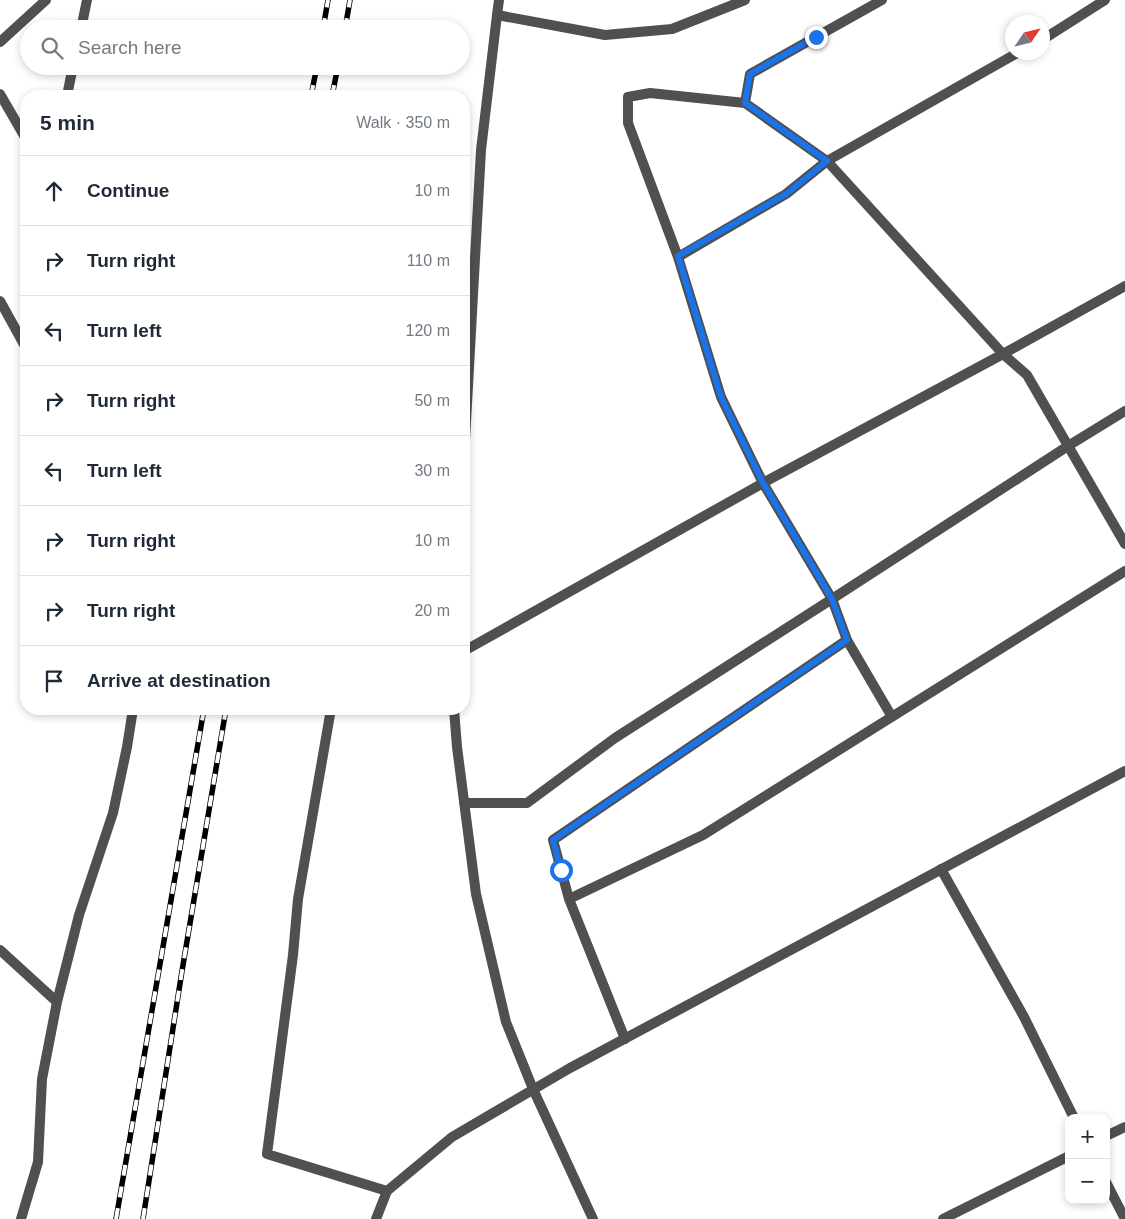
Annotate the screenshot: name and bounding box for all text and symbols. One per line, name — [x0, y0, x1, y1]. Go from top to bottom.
north arrow — [1005, 15, 1050, 60]
search box — [20, 20, 470, 75]
route end — [805, 26, 828, 49]
icon: search — [38, 34, 66, 62]
text: Search here — [78, 37, 182, 58]
text: 5 min — [40, 111, 95, 134]
text: Walk · 350 m — [356, 114, 450, 131]
icon: ahead — [40, 177, 68, 205]
text: Continue — [87, 180, 169, 201]
text: 10 m — [414, 182, 450, 199]
icon: right — [40, 247, 68, 275]
text: Turn right — [87, 250, 175, 271]
text: 110 m — [407, 252, 450, 269]
icon: left — [40, 317, 68, 345]
text: Turn left — [87, 320, 162, 341]
text: 120 m — [406, 322, 450, 339]
icon: right — [40, 387, 68, 415]
text: Turn right — [87, 390, 175, 411]
text: 50 m — [414, 392, 450, 409]
icon: left — [40, 457, 68, 485]
text: Turn left — [87, 460, 162, 481]
text: 30 m — [414, 462, 450, 479]
icon: right — [40, 527, 68, 555]
text: Turn right — [87, 530, 175, 551]
text: 10 m — [414, 532, 450, 549]
icon: right — [40, 597, 68, 625]
text: Turn right — [87, 600, 175, 621]
text: 20 m — [414, 602, 450, 619]
icon: arrive — [40, 667, 68, 695]
text: Arrive at destination — [87, 670, 271, 691]
route start — [550, 859, 573, 882]
map controls — [1065, 1114, 1110, 1204]
button: + — [1065, 1114, 1110, 1159]
button: − — [1065, 1159, 1110, 1204]

